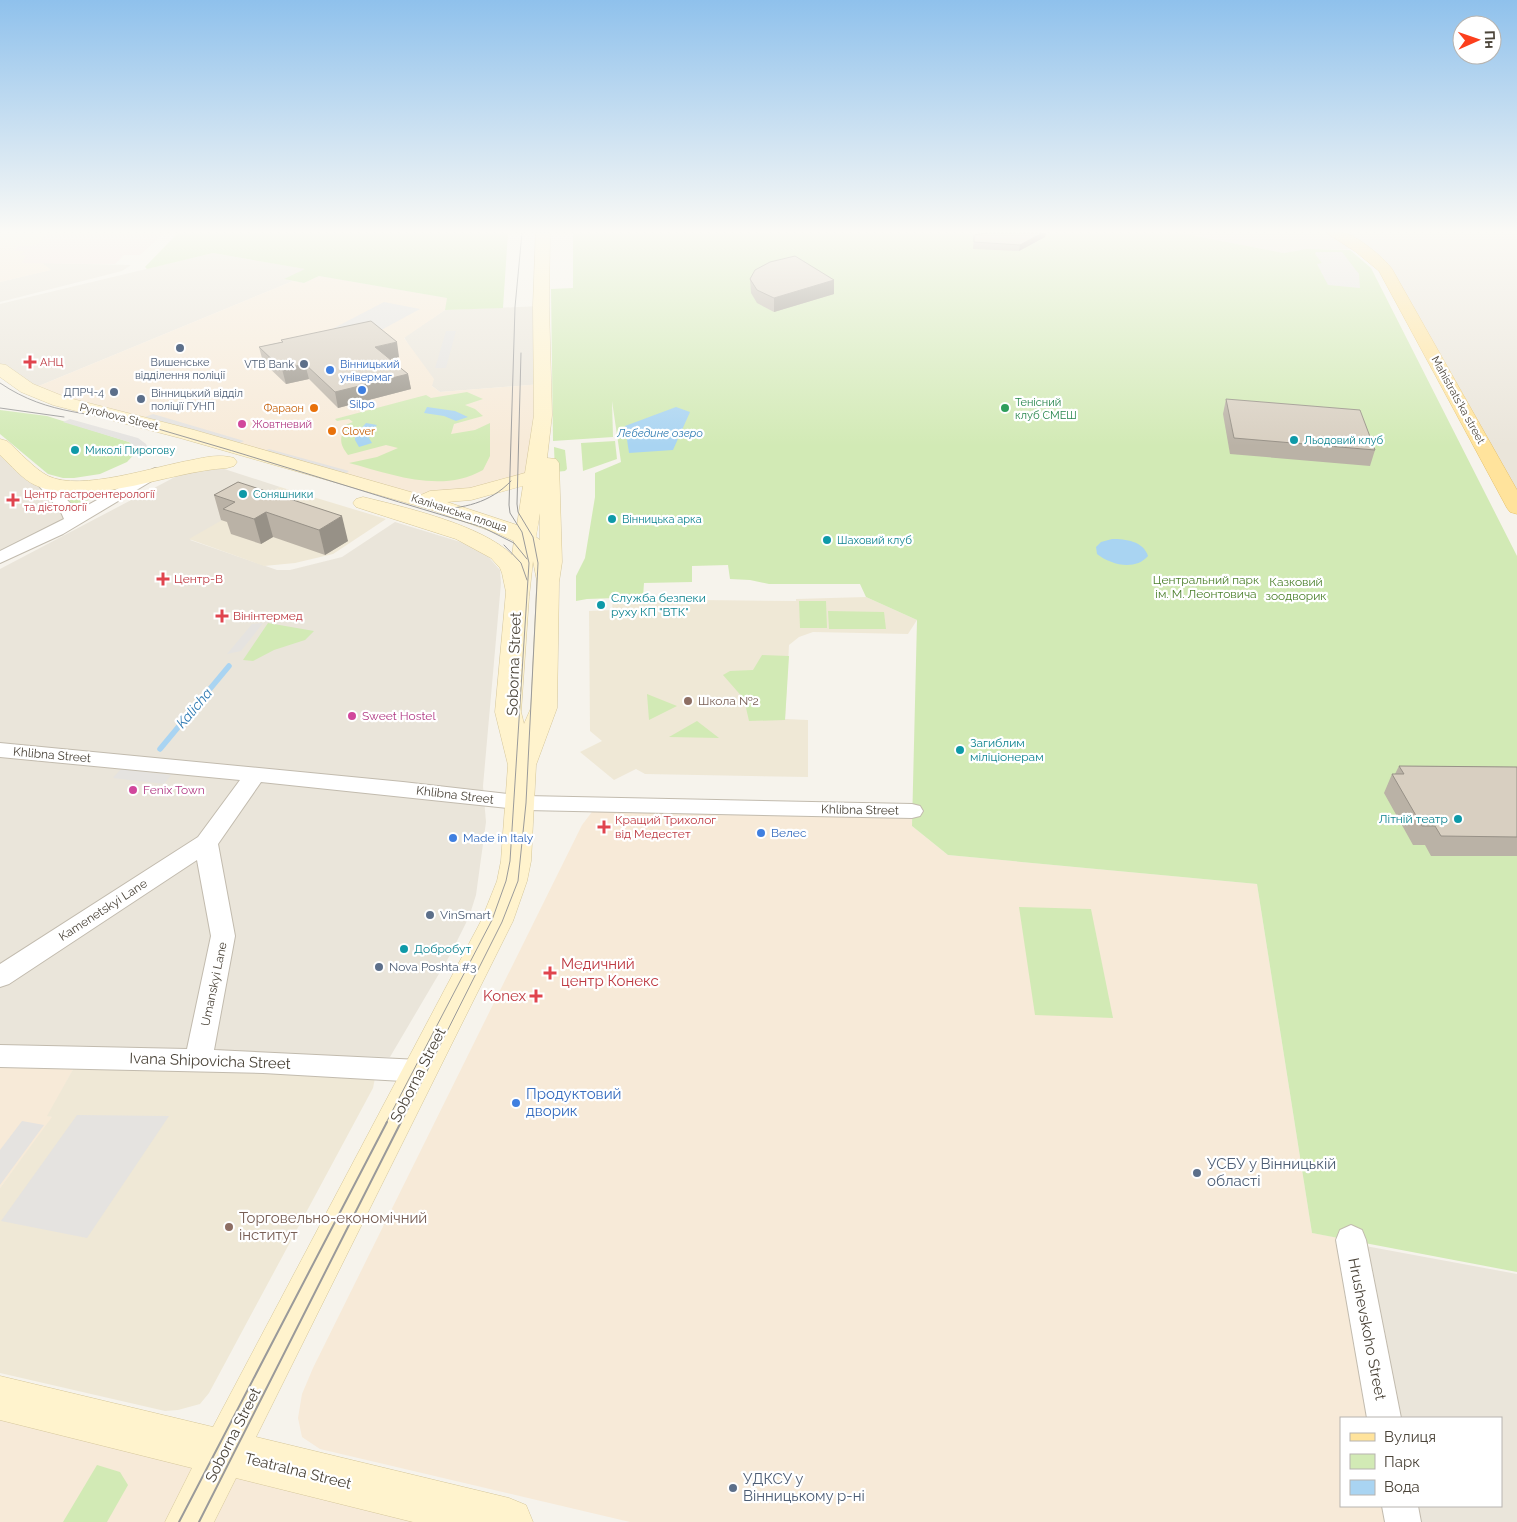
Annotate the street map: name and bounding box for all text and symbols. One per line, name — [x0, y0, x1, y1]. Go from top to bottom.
north arrow — [1452, 15, 1502, 65]
text: Пн — [1482, 30, 1498, 49]
marker: Вишенське відділення поліції — [174, 342, 186, 354]
street label: Mahistrats'ka street — [1429, 354, 1488, 446]
marker: АНЦ — [24, 356, 36, 368]
place label: АНЦ — [40, 356, 64, 369]
place label: Вишенське відділення поліції — [135, 356, 226, 382]
place label: VTB Bank — [244, 358, 294, 371]
marker: VTB Bank — [298, 358, 310, 370]
place label: Вінницький універмаг — [340, 358, 400, 384]
marker: Вінницький універмаг — [324, 364, 336, 376]
marker: Silpo — [356, 384, 368, 396]
place label: ДПРЧ-4 — [63, 386, 104, 399]
marker: ДПРЧ-4 — [108, 386, 120, 398]
place label: Вінницький відділ поліції ГУНП — [151, 387, 243, 413]
marker: Вінницький відділ поліції ГУНП — [135, 393, 147, 405]
place label: Тенісний клуб СМЕШ — [1015, 396, 1077, 422]
place label: Silpo — [349, 398, 375, 411]
street label: Pyrohova Street — [78, 401, 160, 433]
place label: Фараон — [263, 402, 304, 415]
marker: Фараон — [308, 402, 320, 414]
marker: Тенісний клуб СМЕШ — [999, 402, 1011, 414]
marker: Жовтневий — [236, 418, 248, 430]
place label: Жовтневий — [252, 418, 312, 431]
marker: Clover — [326, 425, 338, 437]
place label: Clover — [342, 425, 375, 438]
water label: Лебедине озеро — [616, 427, 703, 440]
marker: Льодовий клуб — [1288, 434, 1300, 446]
place label: Льодовий клуб — [1304, 434, 1384, 447]
marker: Миколі Пирогову — [69, 444, 81, 456]
place label: Миколі Пирогову — [85, 444, 175, 457]
place label: Центр гастроентерології та дієтології — [24, 488, 155, 514]
marker: Соняшники — [237, 488, 249, 500]
place label: Соняшники — [253, 488, 313, 501]
street label: Калічанська площа — [410, 491, 508, 535]
marker: Центр гастроентерології та дієтології — [6, 493, 20, 507]
marker: Вінницька арка — [606, 513, 618, 525]
place label: Вінницька арка — [622, 513, 702, 526]
marker: Шаховий клуб — [821, 534, 833, 546]
place label: Шаховий клуб — [837, 534, 912, 547]
marker: Центр-В — [156, 572, 170, 586]
place label: Центр-В — [174, 572, 223, 586]
park label: Центральний парк ім. М. Леонтовича — [1153, 573, 1259, 601]
park label: Казковий зоодворик — [1265, 575, 1327, 603]
place label: Служба безпеки руху КП "ВТК" — [611, 591, 706, 619]
marker: Служба безпеки руху КП "ВТК" — [595, 599, 607, 611]
marker: Вінінтермед — [215, 609, 229, 623]
place label: Вінінтермед — [233, 609, 303, 623]
street label: Soborna Street — [503, 612, 525, 716]
water label: Kalicha — [173, 685, 215, 731]
place label: Школа №2 — [698, 694, 759, 708]
marker: Школа №2 — [682, 695, 694, 707]
place label: Sweet Hostel — [362, 709, 436, 723]
marker: Sweet Hostel — [346, 710, 358, 722]
place label: Загиблим міліціонерам — [970, 736, 1044, 764]
marker: Загиблим міліціонерам — [954, 744, 966, 756]
street label: Khlibna Street — [13, 745, 91, 765]
place label: Fenix Town — [143, 783, 205, 797]
street label: Khlibna Street — [415, 783, 495, 807]
marker: Fenix Town — [127, 784, 139, 796]
street label: Khlibna Street — [821, 802, 899, 818]
place label: Літній театр — [1379, 812, 1448, 826]
place label: Кращий Трихолог від Медестет — [615, 813, 716, 841]
marker: Літній театр — [1452, 813, 1464, 825]
marker: Кращий Трихолог від Медестет — [597, 820, 611, 834]
place label: Велес — [771, 826, 807, 840]
marker: Велес — [755, 827, 767, 839]
place label: Made in Italy — [463, 831, 534, 845]
marker: Made in Italy — [447, 832, 459, 844]
street label: Kamenetskyi Lane — [56, 876, 150, 944]
place label: VinSmart — [440, 908, 491, 922]
marker: VinSmart — [424, 909, 436, 921]
street label: Umanskyi Lane — [198, 941, 230, 1027]
place label: Добробут — [414, 942, 472, 956]
marker: Добробут — [398, 943, 410, 955]
place label: Медичний центр Конекс — [561, 955, 659, 990]
place label: Nova Poshta #3 — [389, 960, 476, 974]
marker: Nova Poshta #3 — [373, 961, 385, 973]
marker: Медичний центр Конекс — [543, 966, 557, 980]
place label: Konex — [483, 987, 526, 1005]
marker: Konex — [530, 990, 542, 1002]
street label: Soborna Street — [386, 1025, 450, 1125]
street label: Ivana Shipovicha Street — [129, 1049, 291, 1073]
place label: Продуктовий дворик — [526, 1085, 621, 1120]
marker: Продуктовий дворик — [510, 1097, 522, 1109]
place label: УСБУ у Вінницькій області — [1207, 1155, 1336, 1190]
marker: УСБУ у Вінницькій області — [1191, 1167, 1203, 1179]
place label: Торговельно-економічний інститут — [239, 1209, 427, 1244]
marker: Торговельно-економічний інститут — [223, 1221, 235, 1233]
street label: Hrushevskoho Street — [1344, 1256, 1390, 1402]
street label: Soborna Street — [201, 1385, 265, 1485]
legend — [1340, 1417, 1502, 1507]
text: Вулиця — [1384, 1428, 1436, 1446]
street label: Teatralna Street — [243, 1449, 353, 1493]
text: Парк — [1384, 1453, 1420, 1471]
place label: УДКСУ у Вінницькому р-ні — [743, 1470, 865, 1505]
text: Вода — [1384, 1478, 1420, 1496]
marker: УДКСУ у Вінницькому р-ні — [727, 1482, 739, 1494]

